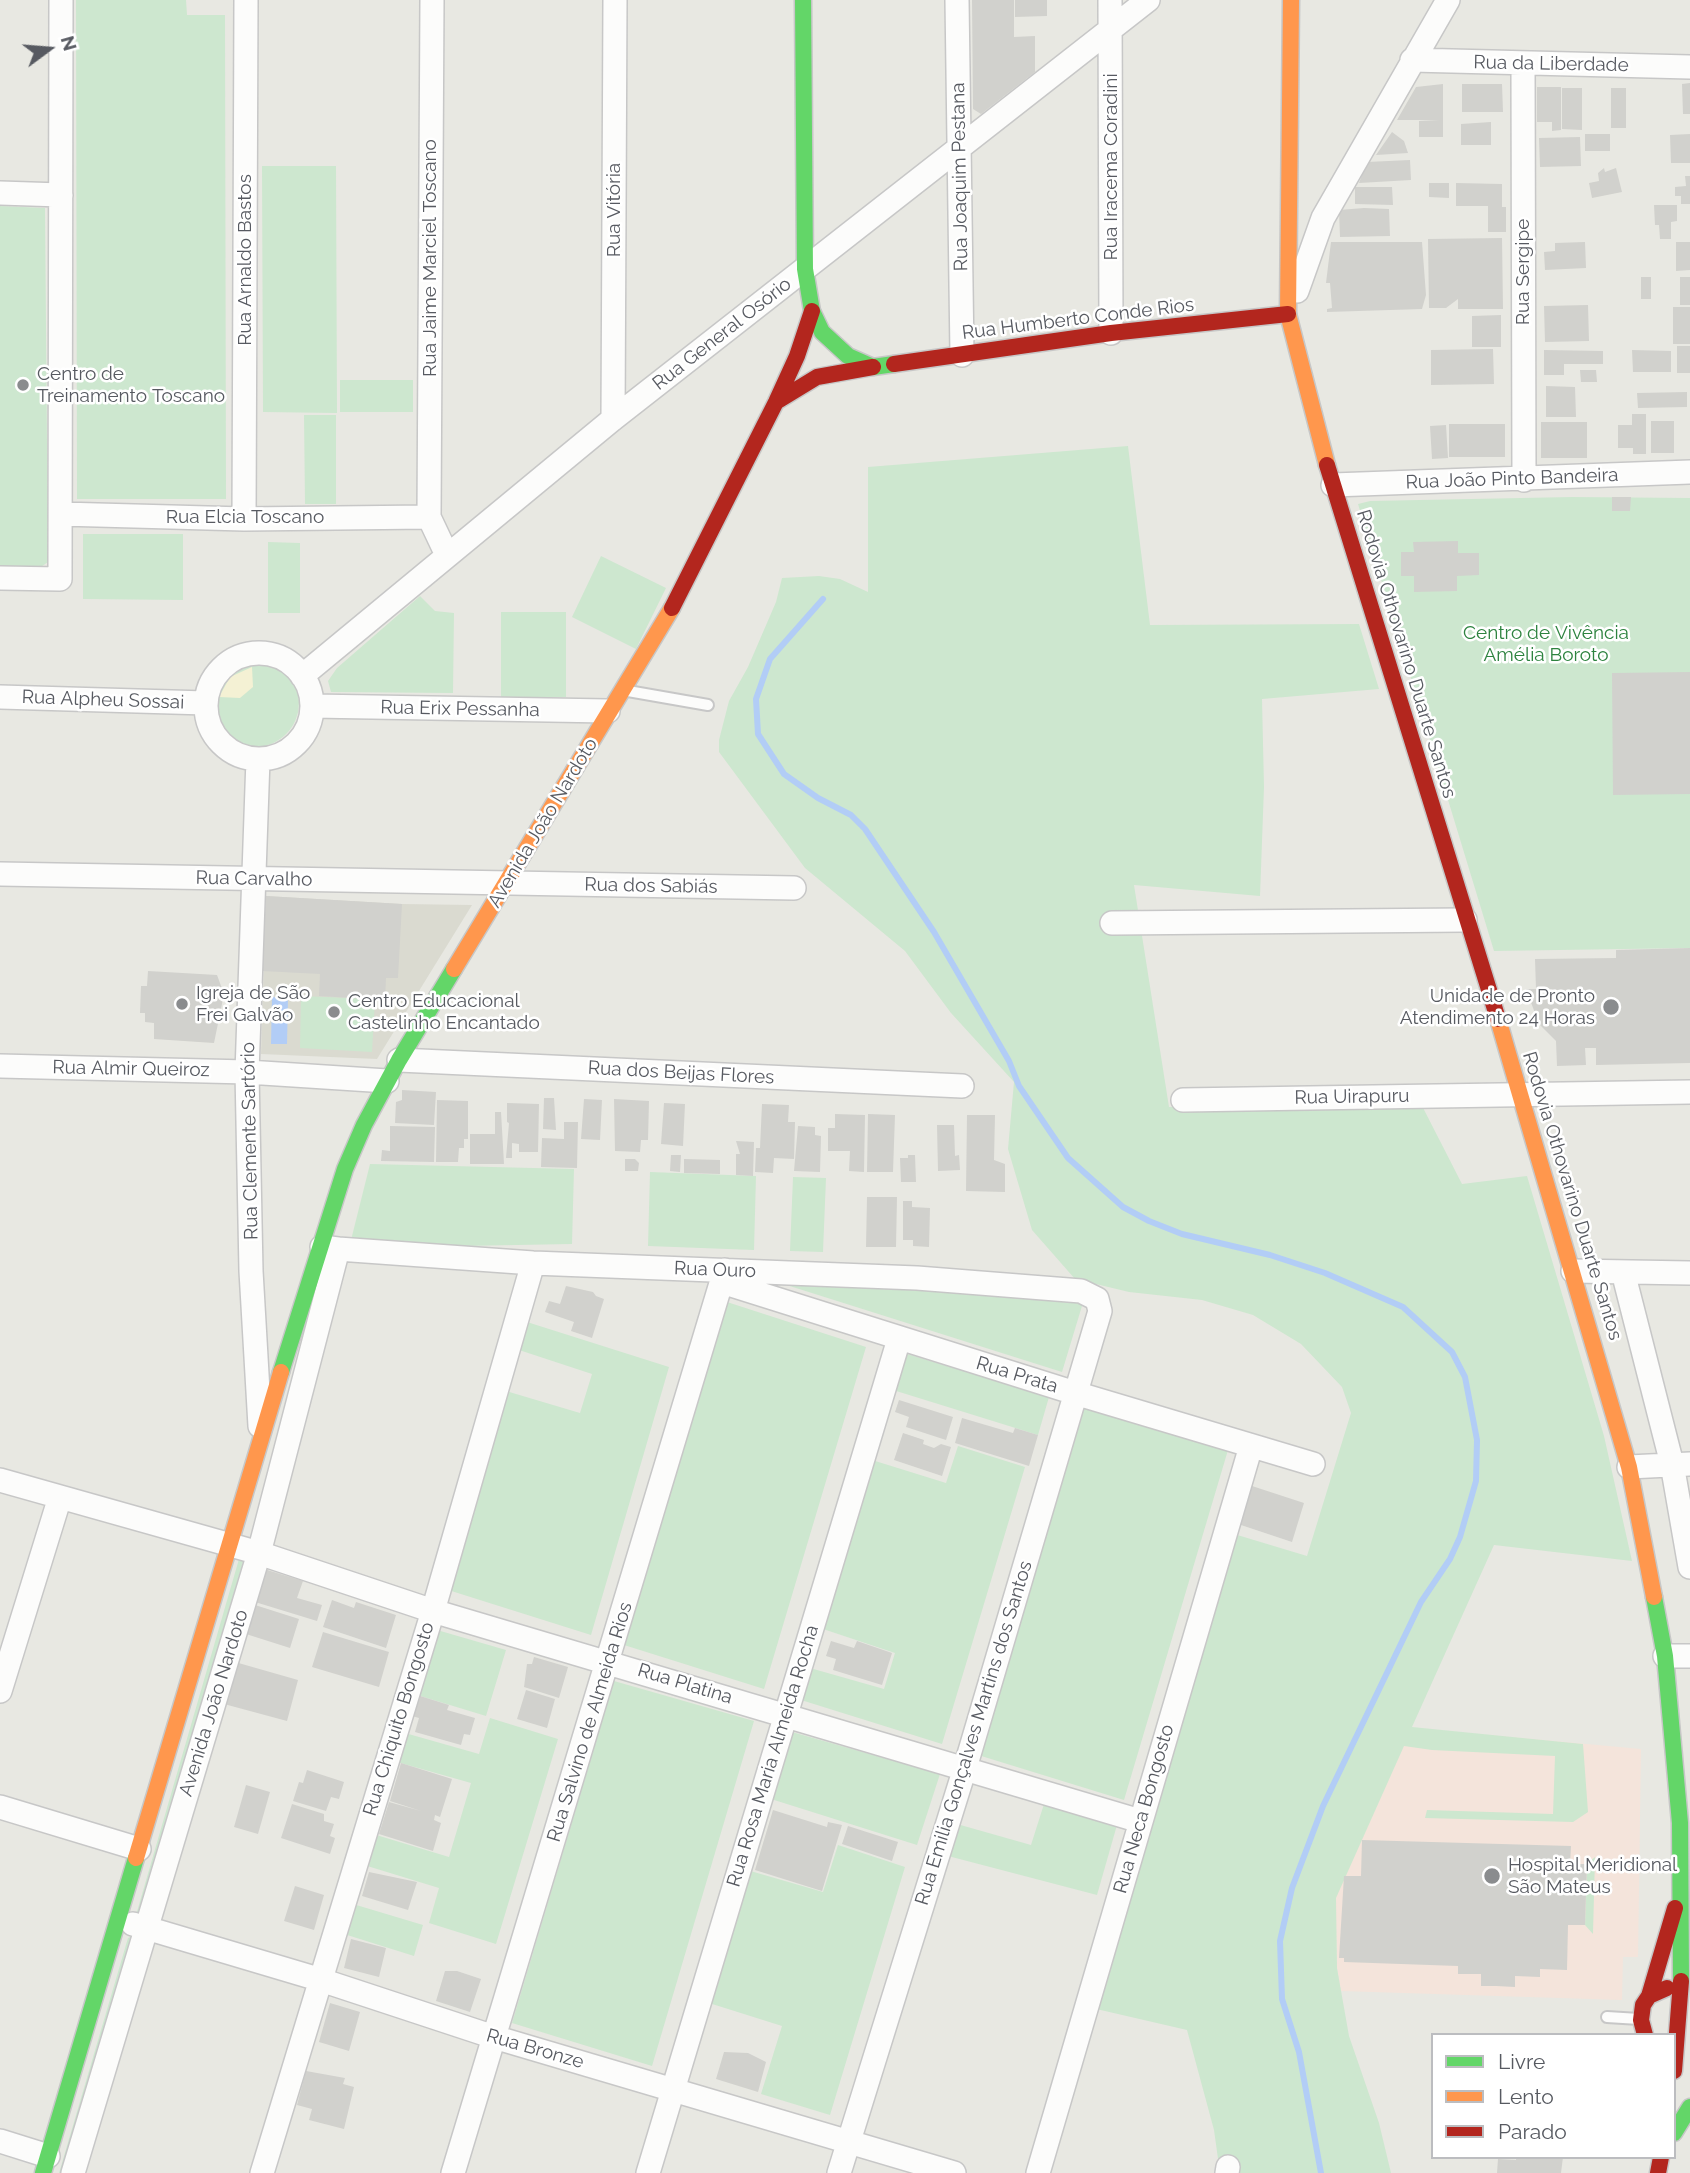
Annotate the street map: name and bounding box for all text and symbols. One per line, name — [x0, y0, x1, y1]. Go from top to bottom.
north arrow — [14, 14, 84, 84]
text: N — [57, 33, 82, 53]
street label: Rua da Liberdade — [1473, 51, 1629, 77]
street label: Rua Iracema Coradini — [1100, 73, 1122, 261]
street label: Rua Joaquim Pestana — [947, 82, 973, 272]
street label: Rua Jaime Marciel Toscano — [419, 139, 441, 377]
street label: Rua Vitória — [603, 163, 625, 257]
street label: Rua Arnaldo Bastos — [234, 174, 256, 346]
street label: Rua Sergipe — [1512, 219, 1534, 325]
street label: Rua General Osório — [648, 273, 796, 395]
street label: Rua Humberto Conde Rios — [961, 293, 1195, 345]
place label: Centro de Treinamento Toscano — [37, 363, 225, 407]
marker: Centro de Treinamento Toscano — [15, 377, 31, 393]
street label: Rua João Pinto Bandeira — [1405, 464, 1619, 494]
street label: Rua Elcia Toscano — [166, 506, 324, 528]
street label: Rodovia Othovarino Duarte Santos — [1351, 507, 1461, 801]
park label: Centro de Vivência Amélia Boroto — [1463, 622, 1629, 666]
street label: Rua Alpheu Sossai — [21, 686, 185, 714]
street label: Rua Erix Pessanha — [380, 696, 540, 722]
street label: Avenida João Nardoto — [483, 734, 603, 912]
street label: Rua Carvalho — [196, 867, 312, 891]
street label: Rua dos Sabiás — [584, 873, 718, 899]
place label: Igreja de São Frei Galvão — [196, 982, 310, 1026]
place label: Unidade de Pronto Atendimento 24 Horas — [1400, 985, 1595, 1029]
place label: Centro Educacional Castelinho Encantado — [348, 990, 540, 1034]
marker: Igreja de São Frei Galvão — [174, 996, 190, 1012]
marker: Unidade de Pronto Atendimento 24 Horas — [1601, 997, 1621, 1017]
marker: Centro Educacional Castelinho Encantado — [326, 1004, 342, 1020]
street label: Rua Clemente Sartório — [237, 1042, 263, 1240]
street label: Rodovia Othovarino Duarte Santos — [1517, 1049, 1627, 1343]
street label: Rua Almir Queiroz — [52, 1056, 210, 1082]
street label: Rua dos Beijas Flores — [587, 1057, 775, 1089]
street label: Rua Uirapuru — [1294, 1085, 1410, 1109]
street label: Rua Ouro — [674, 1257, 756, 1283]
street label: Rua Prata — [973, 1352, 1061, 1398]
street label: Rua Emilia Gonçalves Martins dos Santos — [911, 1558, 1037, 1908]
street label: Rua Salvino de Almeida Rios — [543, 1599, 637, 1845]
street label: Avenida João Nardoto — [175, 1607, 253, 1799]
street label: Rua Chiquito Bongosto — [359, 1619, 439, 1819]
street label: Rua Rosa Maria Almeida Rocha — [722, 1622, 824, 1890]
street label: Rua Platina — [635, 1659, 735, 1709]
street label: Rua Neca Bongosto — [1109, 1722, 1179, 1896]
place label: Hospital Meridional São Mateus — [1508, 1854, 1677, 1898]
marker: Hospital Meridional São Mateus — [1482, 1866, 1502, 1886]
street label: Rua Bronze — [484, 2024, 586, 2074]
legend — [1431, 2033, 1676, 2159]
text: Livre — [1498, 2049, 1545, 2074]
text: Lento — [1498, 2084, 1554, 2109]
text: Parado — [1498, 2119, 1567, 2144]

